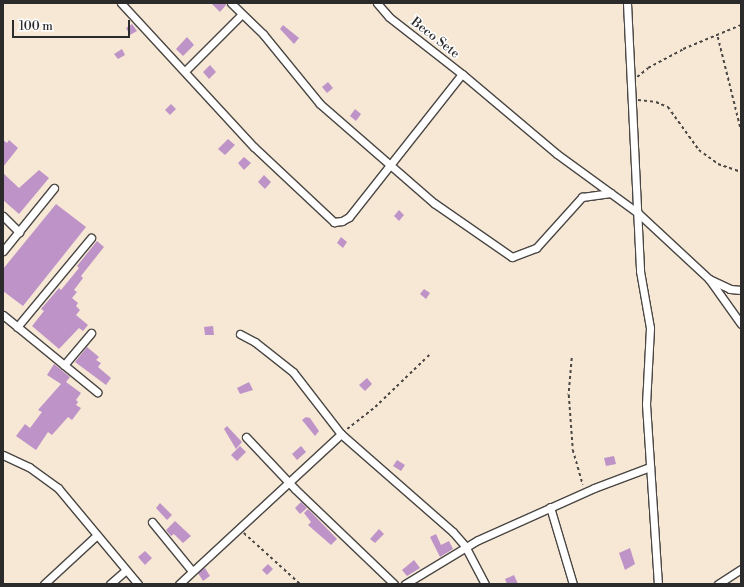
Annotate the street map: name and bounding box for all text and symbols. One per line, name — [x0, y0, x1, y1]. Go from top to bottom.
scale bar — [14, 12, 132, 38]
street label: Beco Sete — [408, 14, 462, 62]
text: 100 m — [19, 19, 53, 34]

